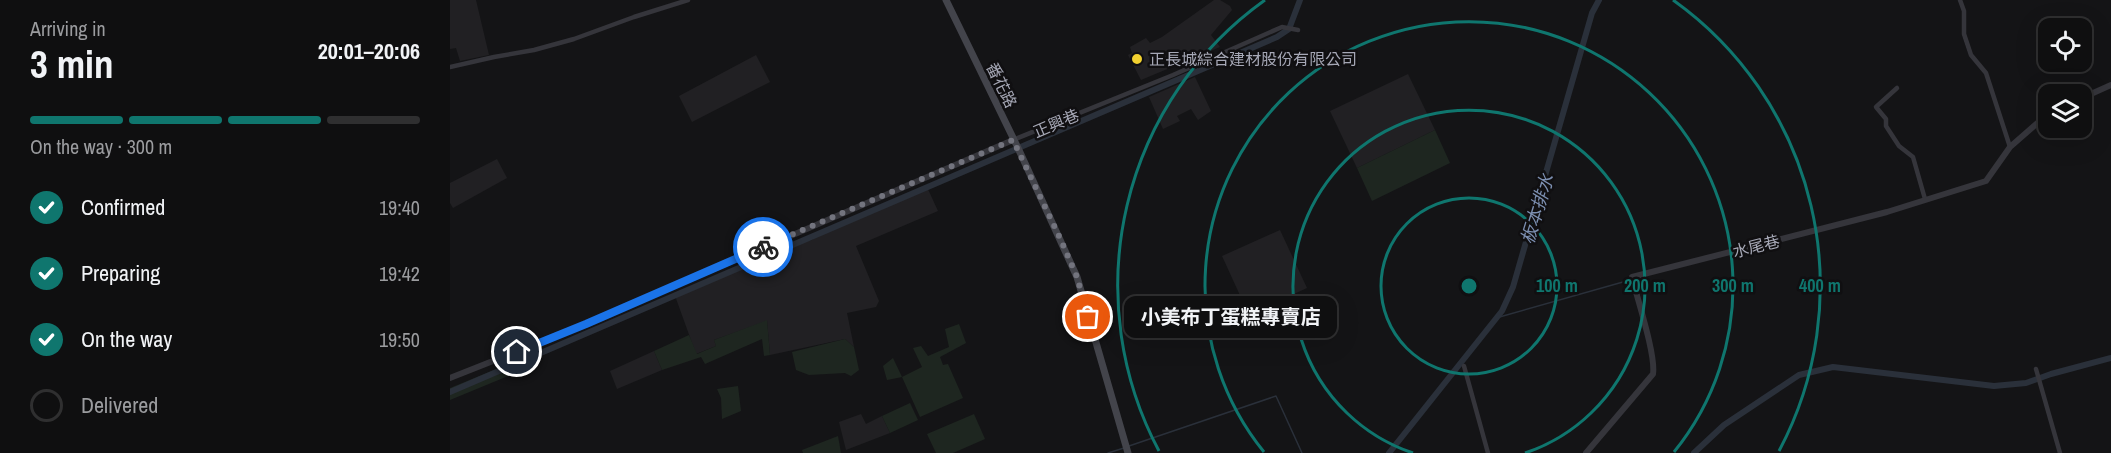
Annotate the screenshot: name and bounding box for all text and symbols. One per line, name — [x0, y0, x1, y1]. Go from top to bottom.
text: Arriving in — [30, 15, 106, 42]
map controls — [2038, 18, 2092, 138]
button: locate — [2038, 18, 2092, 72]
text: 20:01–20:06 — [318, 36, 420, 66]
text: 3 min — [30, 38, 114, 90]
place label: 正長城綜合建材股份有限公司 — [1149, 48, 1357, 70]
marker: 正長城綜合建材股份有限公司 — [1130, 52, 1144, 66]
street label: 番花路 — [982, 59, 1022, 111]
button: layers — [2038, 84, 2092, 138]
street label: 正興巷 — [1030, 103, 1082, 143]
text: On the way · 300 m — [30, 133, 172, 160]
water label: 板本排水 — [1515, 170, 1560, 247]
icon: check — [30, 191, 63, 224]
text: Confirmed — [81, 192, 165, 222]
text: 19:40 — [379, 194, 420, 221]
courier — [733, 217, 793, 277]
street label: 水尾巷 — [1730, 230, 1782, 262]
icon: bike — [747, 231, 780, 264]
icon: check — [30, 257, 63, 290]
text: Preparing — [81, 258, 160, 288]
text: 19:42 — [379, 260, 420, 287]
text: 100 m — [1536, 273, 1578, 298]
text: 200 m — [1624, 273, 1666, 298]
text: 300 m — [1712, 273, 1754, 298]
text: 400 m — [1799, 273, 1841, 298]
centre of rings — [1459, 276, 1479, 296]
pin — [1062, 291, 1113, 342]
callout: 小美布丁蛋糕專賣店 — [1124, 296, 1337, 338]
icon: bag — [1071, 300, 1104, 333]
text: 小美布丁蛋糕專賣店 — [1141, 303, 1321, 330]
icon: check — [30, 323, 63, 356]
text: On the way — [81, 324, 172, 354]
text: 19:50 — [379, 326, 420, 353]
pin — [491, 326, 542, 377]
icon: home — [500, 335, 533, 368]
text: Delivered — [81, 390, 158, 420]

